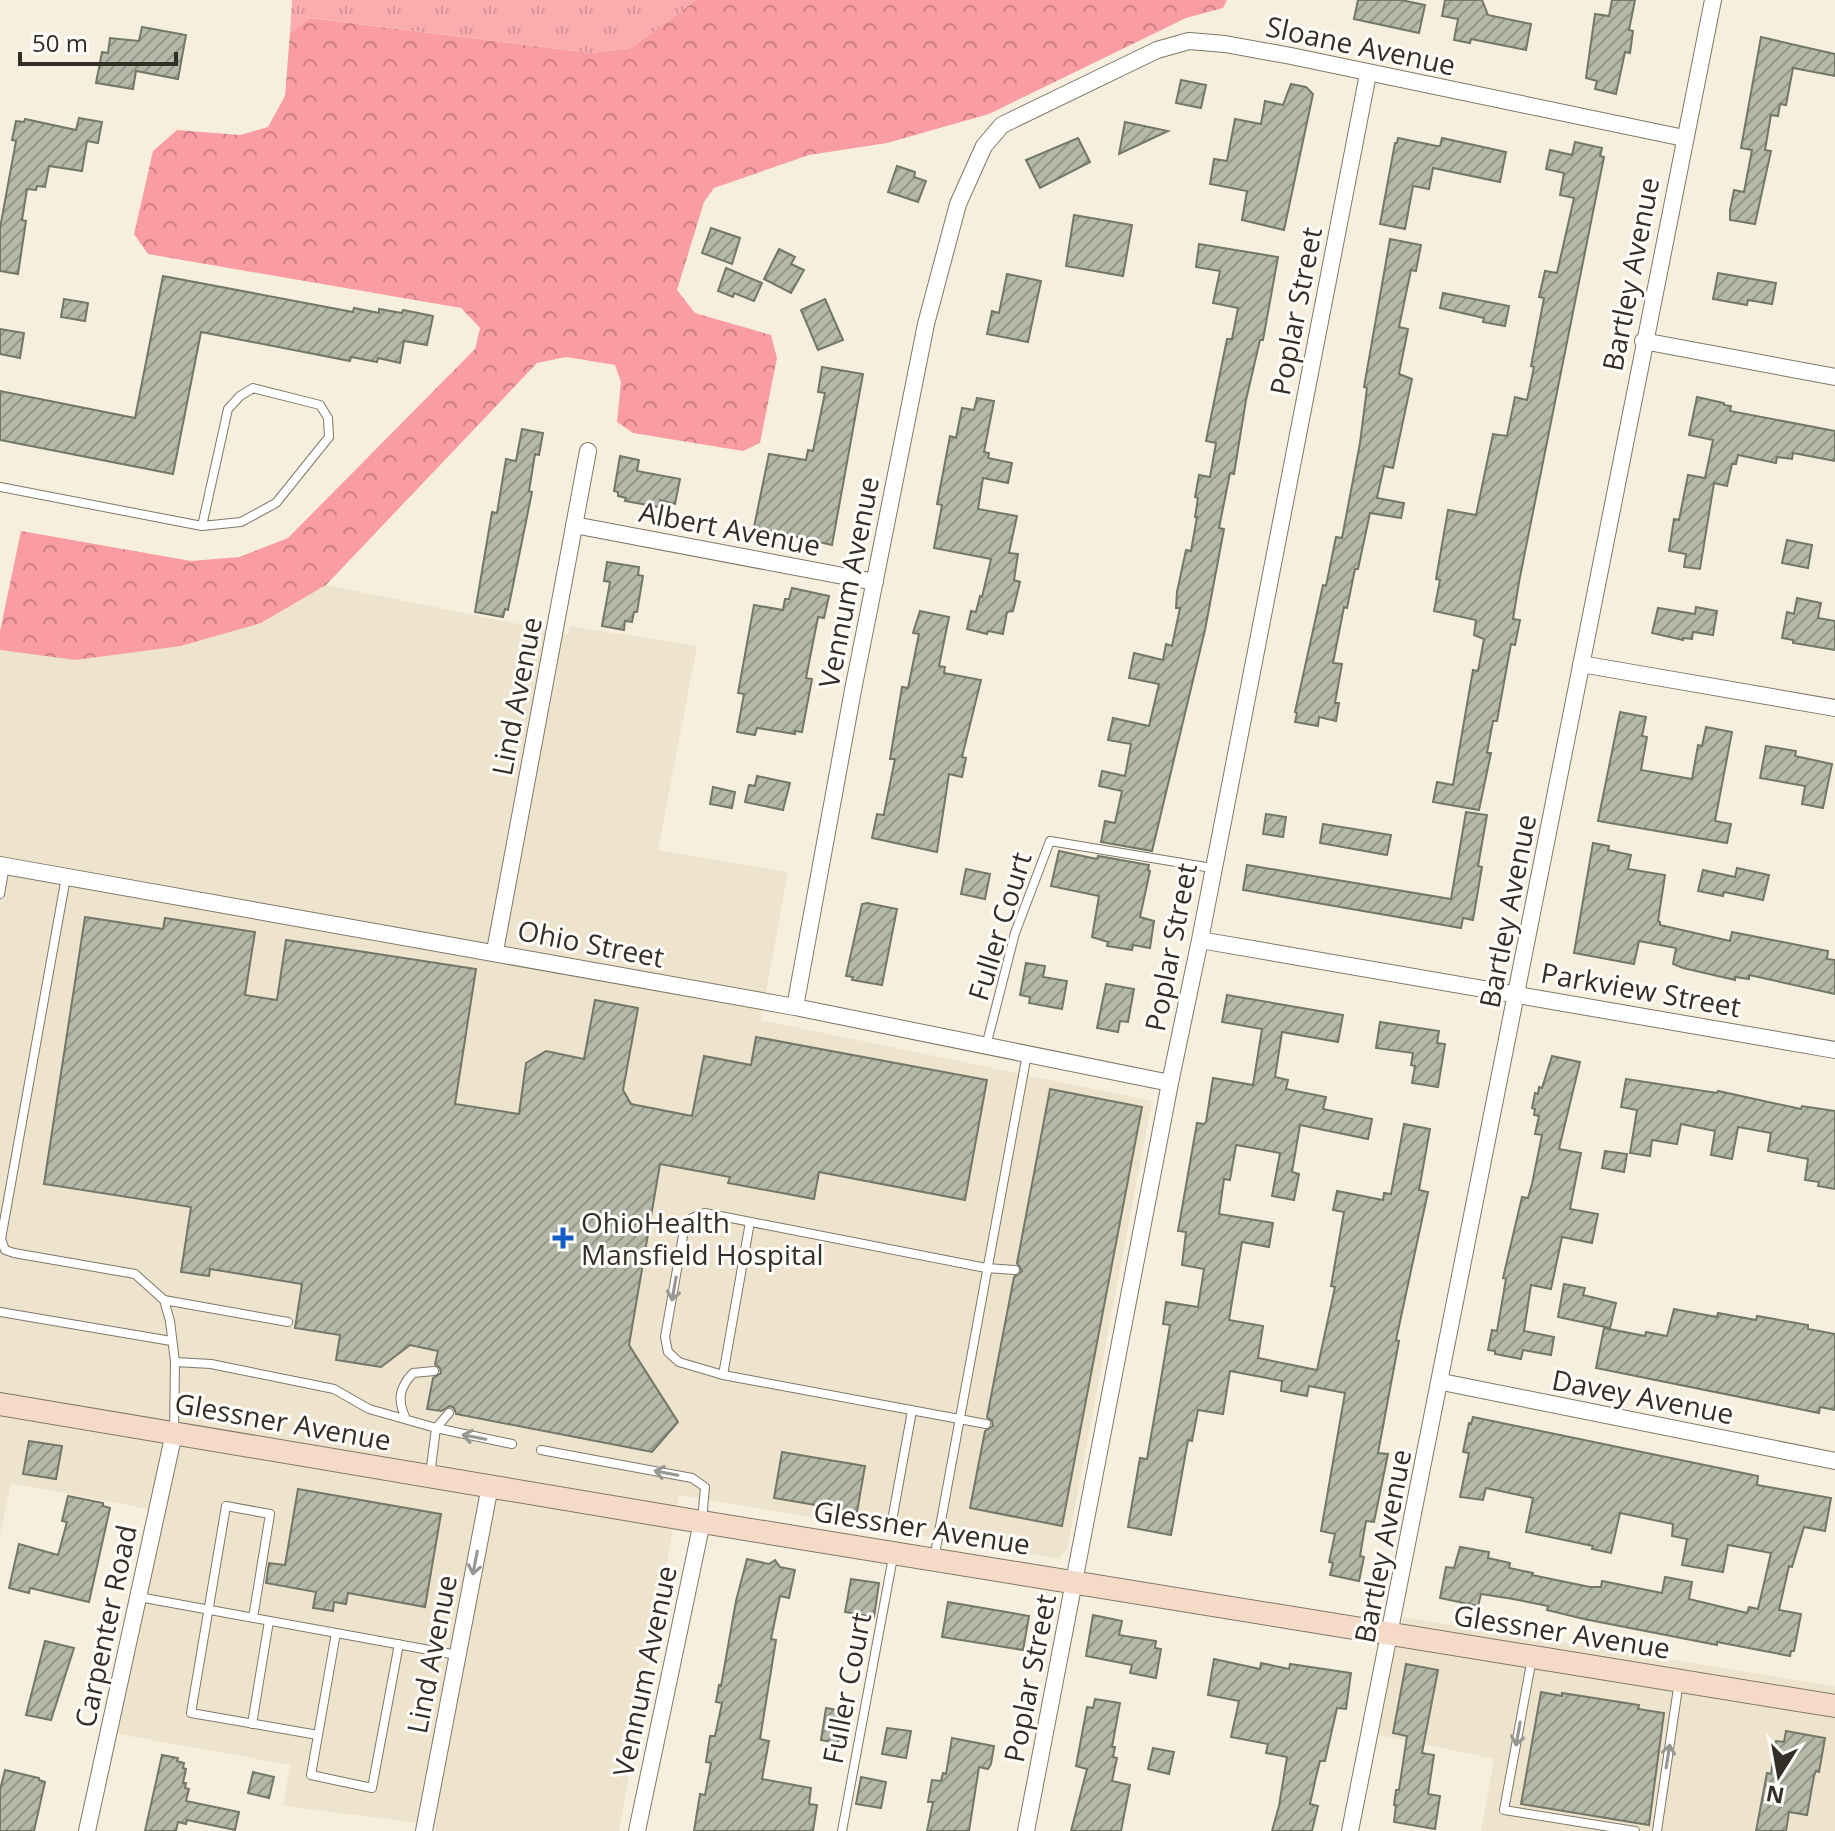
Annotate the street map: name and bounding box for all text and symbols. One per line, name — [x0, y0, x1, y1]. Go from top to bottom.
street label: Sloane Avenue — [1263, 6, 1459, 84]
scale bar — [20, 16, 176, 66]
text: 50 m — [32, 26, 88, 59]
street label: Bartley Avenue — [1593, 174, 1667, 374]
street label: Poplar Street — [1260, 224, 1330, 398]
street label: Vennum Avenue — [809, 473, 887, 691]
street label: Albert Avenue — [636, 492, 824, 564]
street label: Lind Avenue — [482, 613, 550, 779]
street label: Bartley Avenue — [1470, 811, 1544, 1011]
street label: Fuller Court — [958, 847, 1040, 1005]
street label: Poplar Street — [1135, 860, 1205, 1034]
street label: Ohio Street — [515, 910, 667, 976]
street label: Parkview Street — [1538, 953, 1744, 1025]
place label: OhioHealth Mansfield Hospital — [581, 1203, 824, 1273]
marker: OhioHealth Mansfield Hospital — [552, 1227, 574, 1249]
one-way arrow — [665, 1276, 680, 1301]
street label: Davey Avenue — [1549, 1360, 1737, 1432]
street label: Glessner Avenue — [172, 1383, 394, 1459]
one-way arrow — [461, 1429, 487, 1444]
street label: Bartley Avenue — [1345, 1446, 1419, 1646]
one-way arrow — [654, 1465, 679, 1480]
street label: Glessner Avenue — [811, 1491, 1033, 1563]
street label: Carpenter Road — [65, 1521, 145, 1731]
one-way arrow — [467, 1550, 482, 1575]
street label: Vennum Avenue — [603, 1562, 685, 1780]
street label: Lind Avenue — [397, 1571, 465, 1737]
street label: Poplar Street — [994, 1591, 1064, 1765]
street label: Glessner Avenue — [1451, 1595, 1673, 1667]
street label: Fuller Court — [813, 1609, 879, 1767]
one-way arrow — [1509, 1721, 1524, 1746]
north arrow — [1739, 1735, 1819, 1815]
one-way arrow — [1661, 1743, 1676, 1769]
text: N — [1763, 1779, 1787, 1812]

